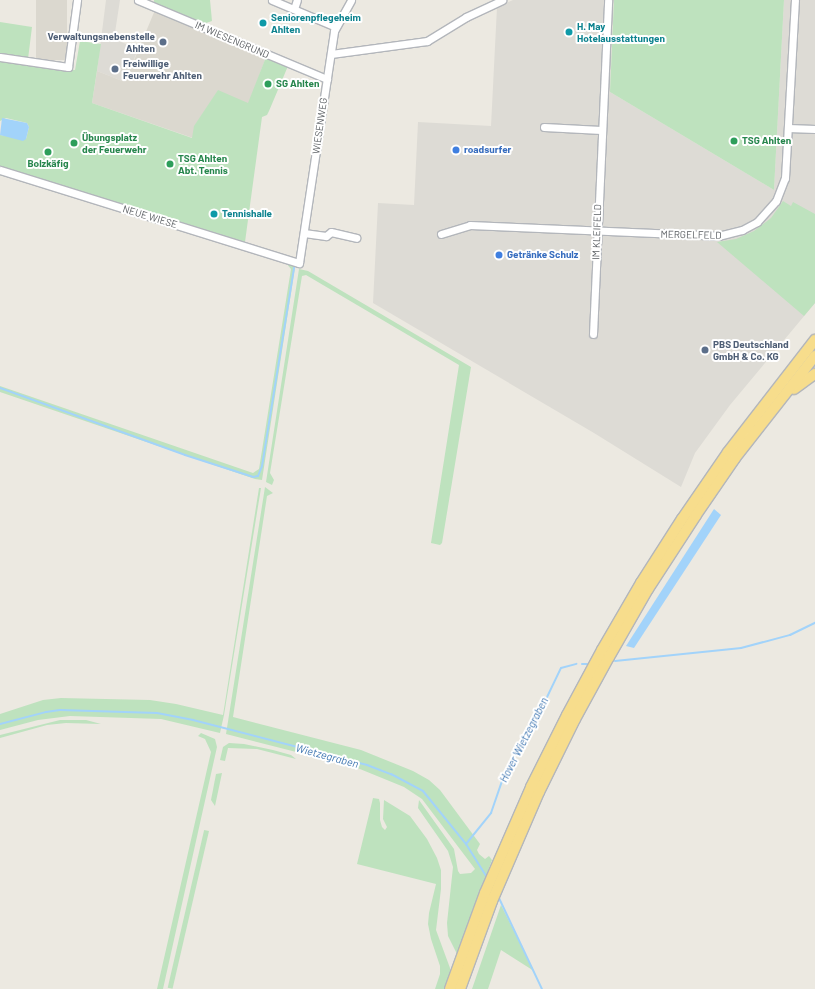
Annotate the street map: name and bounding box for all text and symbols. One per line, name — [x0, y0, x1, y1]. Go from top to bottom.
place label: Seniorenpflegeheim Ahlten — [271, 11, 361, 34]
marker: Seniorenpflegeheim Ahlten — [258, 18, 268, 28]
street label: IM WIESENGRUND — [193, 19, 271, 61]
place label: H. May Hotelausstattungen — [577, 20, 665, 44]
marker: H. May Hotelausstattungen — [564, 27, 574, 37]
place label: Verwaltungsnebenstelle Ahlten — [47, 30, 155, 54]
marker: Verwaltungsnebenstelle Ahlten — [158, 37, 168, 47]
place label: Freiwillige Feuerwehr Ahlten — [123, 57, 202, 80]
marker: Freiwillige Feuerwehr Ahlten — [110, 64, 120, 74]
place label: SG Ahlten — [276, 78, 319, 90]
marker: SG Ahlten — [263, 79, 273, 89]
street label: WIESENWEG — [310, 97, 330, 155]
place label: Übungsplatz der Feuerwehr — [82, 131, 147, 154]
place label: TSG Ahlten — [742, 135, 791, 147]
marker: TSG Ahlten — [729, 136, 739, 146]
marker: Übungsplatz der Feuerwehr — [69, 138, 79, 148]
place label: roadsurfer — [464, 144, 511, 156]
marker: roadsurfer — [451, 145, 461, 155]
marker: Bolzkäfig — [43, 147, 53, 157]
place label: TSG Ahlten Abt. Tennis — [178, 152, 228, 176]
place label: Bolzkäfig — [27, 158, 69, 170]
marker: TSG Ahlten Abt. Tennis — [165, 159, 175, 169]
street label: NEUE WIESE — [121, 203, 179, 231]
street label: IM KLEIFELD — [590, 204, 604, 260]
place label: Tennishalle — [222, 208, 272, 220]
marker: Tennishalle — [209, 209, 219, 219]
street label: MERGELFELD — [661, 228, 721, 242]
place label: Getränke Schulz — [507, 249, 578, 261]
marker: Getränke Schulz — [494, 250, 504, 260]
place label: PBS Deutschland GmbH & Co. KG — [713, 338, 789, 362]
marker: PBS Deutschland GmbH & Co. KG — [700, 345, 710, 355]
water label: Hover Wietzegraben — [497, 695, 551, 785]
water label: Wietzegraben — [294, 741, 360, 771]

